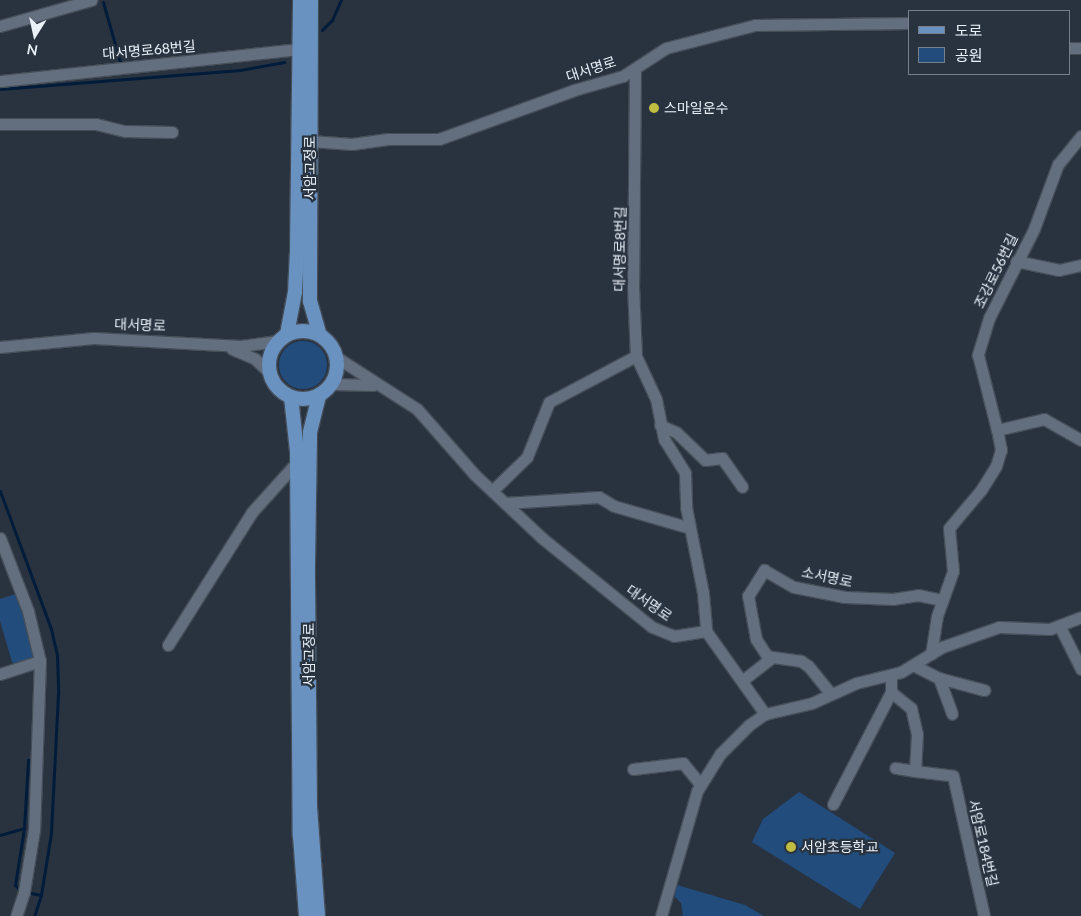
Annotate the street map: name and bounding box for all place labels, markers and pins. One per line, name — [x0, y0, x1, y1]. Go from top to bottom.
place label: 스마일운수 — [664, 100, 728, 116]
marker: 스마일운수 — [648, 102, 660, 114]
place label: 서암초등학교 — [801, 839, 878, 855]
marker: 서암초등학교 — [785, 841, 797, 853]

